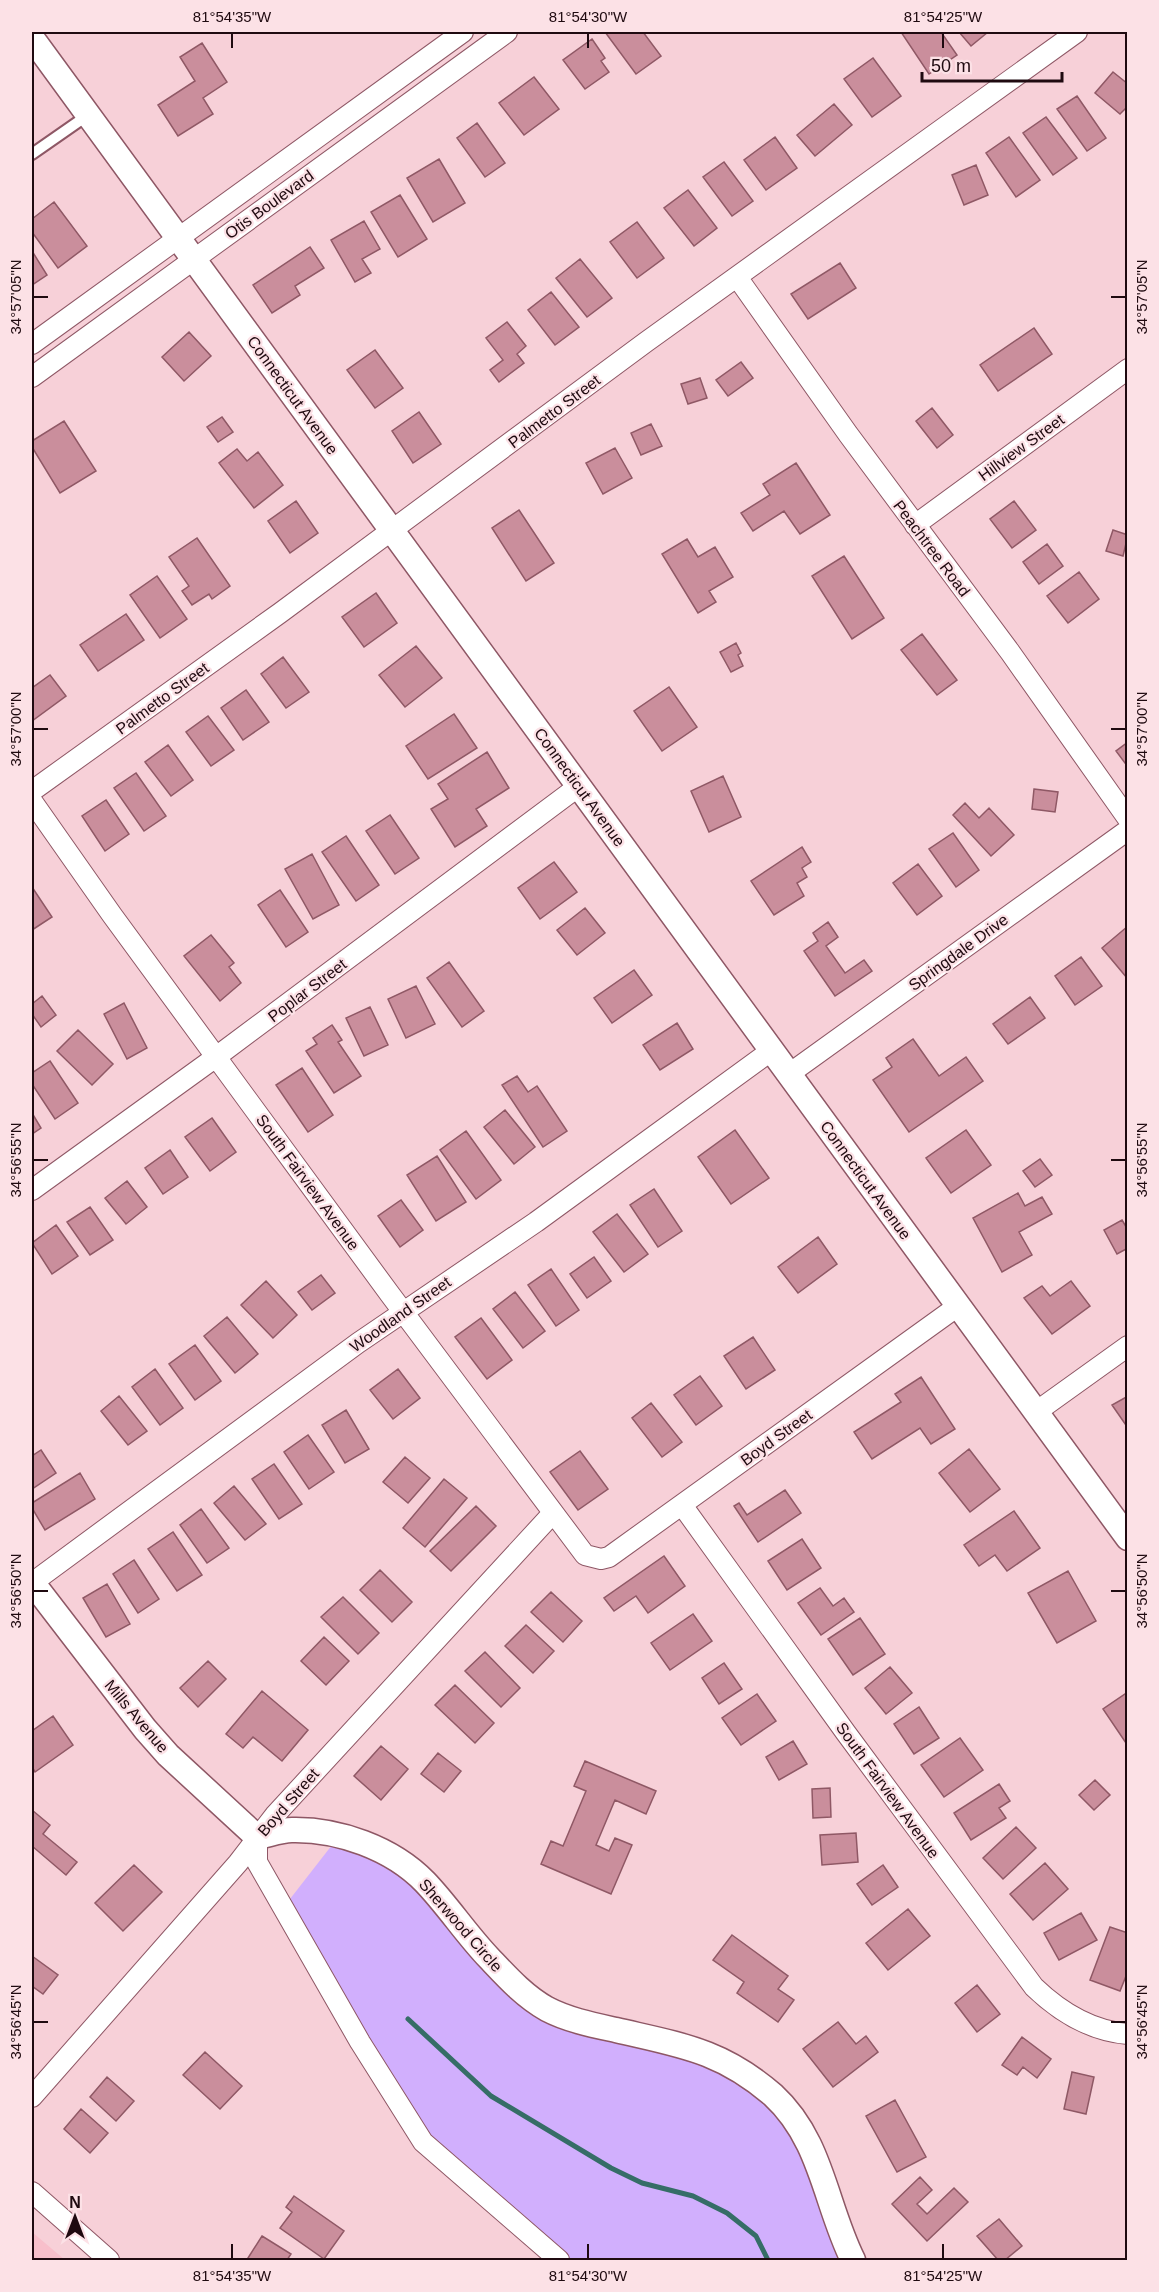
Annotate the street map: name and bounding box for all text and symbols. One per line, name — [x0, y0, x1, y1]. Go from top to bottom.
text: 81°54'35"W — [193, 8, 272, 25]
text: 81°54'30"W — [549, 8, 628, 25]
text: 81°54'25"W — [904, 8, 983, 25]
scale bar — [922, 45, 1062, 83]
text: 50 m — [931, 56, 971, 76]
street label: Otis Boulevard — [222, 167, 317, 242]
text: 34°57'05"N — [7, 259, 24, 335]
text: 34°57'05"N — [1133, 259, 1150, 335]
street label: Connecticut Avenue — [244, 333, 341, 458]
street label: Palmetto Street — [505, 371, 604, 451]
street label: Hillview Street — [975, 410, 1068, 484]
street label: Peachtree Road — [890, 497, 973, 600]
street label: Palmetto Street — [113, 659, 212, 738]
text: 34°57'00"N — [7, 691, 24, 767]
text: 34°57'00"N — [1133, 691, 1150, 767]
street label: Connecticut Avenue — [531, 725, 628, 850]
street label: Springdale Drive — [905, 911, 1011, 994]
street label: Poplar Street — [265, 955, 350, 1025]
street label: South Fairview Avenue — [253, 1111, 363, 1253]
street label: Connecticut Avenue — [817, 1118, 914, 1243]
text: 34°56'55"N — [7, 1122, 24, 1198]
text: 34°56'55"N — [1133, 1122, 1150, 1198]
street label: Woodland Street — [347, 1273, 454, 1355]
street label: Boyd Street — [737, 1406, 816, 1469]
text: 34°56'50"N — [7, 1553, 24, 1629]
text: 34°56'50"N — [1133, 1553, 1150, 1629]
street label: Mills Avenue — [101, 1677, 172, 1756]
street label: South Fairview Avenue — [833, 1719, 943, 1861]
street label: Boyd Street — [255, 1765, 323, 1839]
street label: Sherwood Circle — [416, 1875, 506, 1975]
text: 34°56'45"N — [7, 1984, 24, 2060]
text: 34°56'45"N — [1133, 1984, 1150, 2060]
north arrow — [45, 2187, 105, 2247]
text: N — [69, 2194, 81, 2211]
text: 81°54'35"W — [193, 2267, 272, 2284]
text: 81°54'30"W — [549, 2267, 628, 2284]
text: 81°54'25"W — [904, 2267, 983, 2284]

